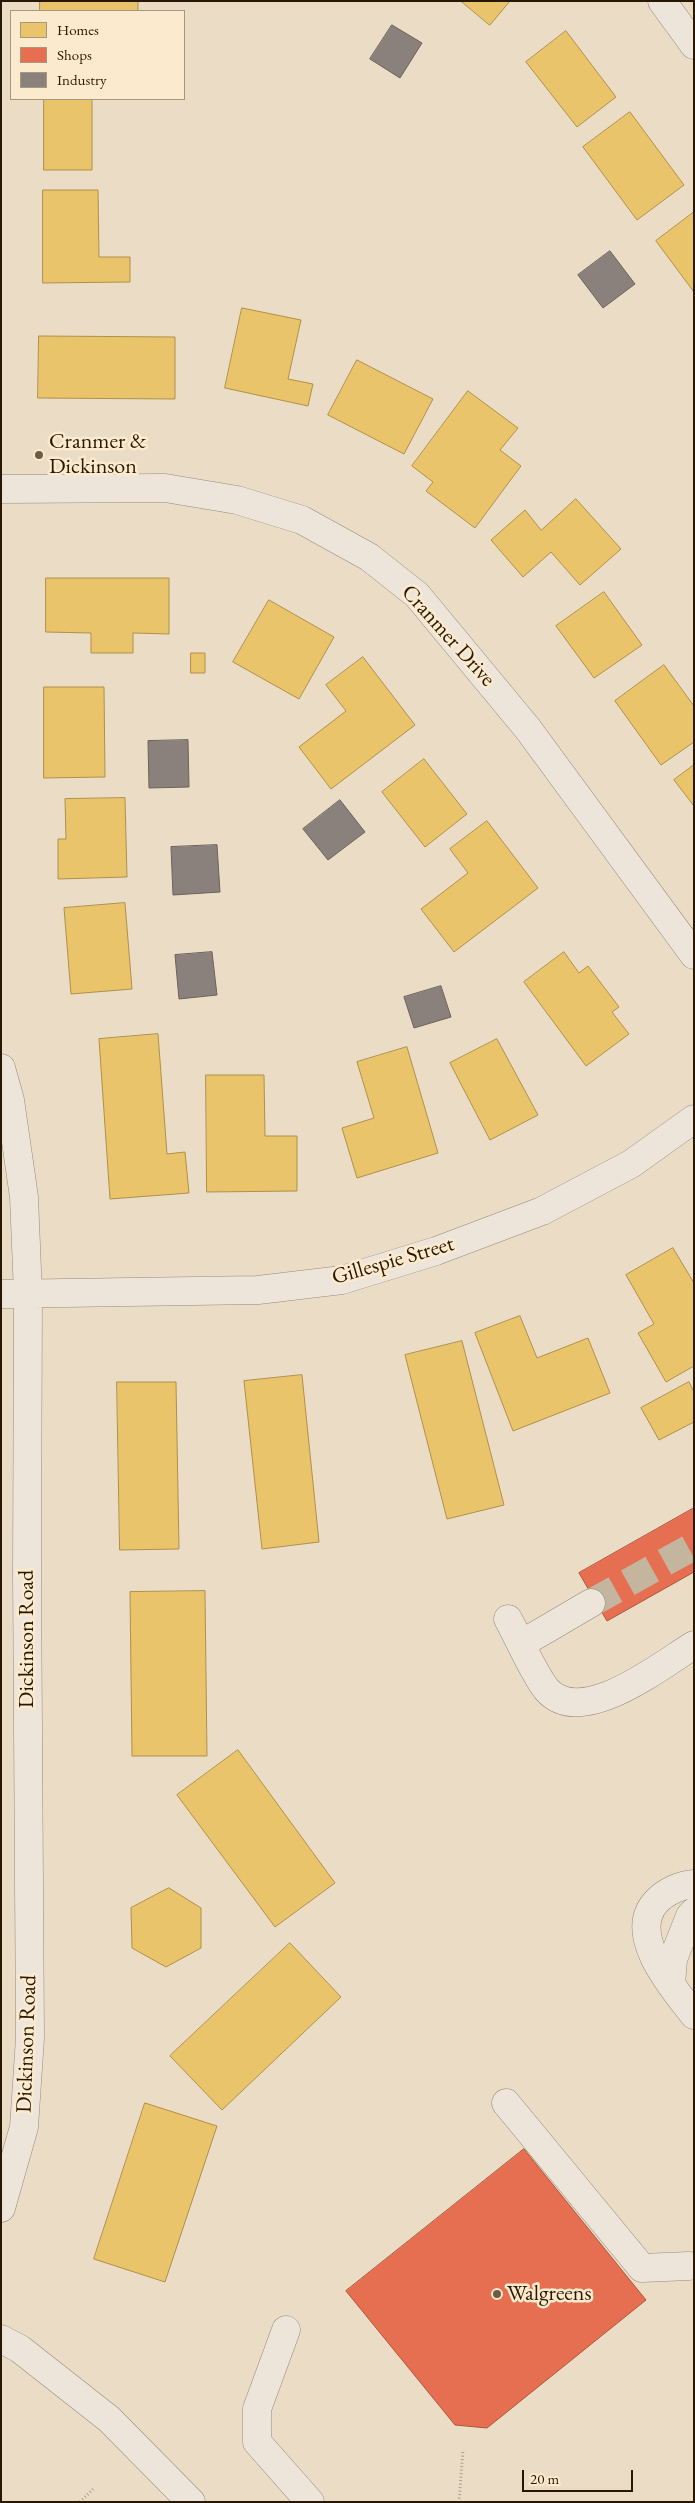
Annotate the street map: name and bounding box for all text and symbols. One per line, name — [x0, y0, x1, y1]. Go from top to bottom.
legend — [10, 10, 185, 100]
text: Homes — [57, 20, 99, 39]
text: Shops — [57, 45, 92, 64]
text: Industry — [57, 70, 107, 89]
place label: Cranmer & Dickinson — [49, 429, 146, 481]
marker: Cranmer & Dickinson — [33, 449, 45, 461]
street label: Cranmer Drive — [395, 580, 501, 692]
street label: Gillespie Street — [329, 1231, 457, 1291]
street label: Dickinson Road — [14, 1570, 40, 1708]
street label: Dickinson Road — [11, 1974, 43, 2114]
place label: Walgreens — [507, 2281, 592, 2307]
marker: Walgreens — [491, 2288, 503, 2300]
scale bar — [525, 2460, 636, 2492]
text: 20 m — [530, 2469, 559, 2488]

